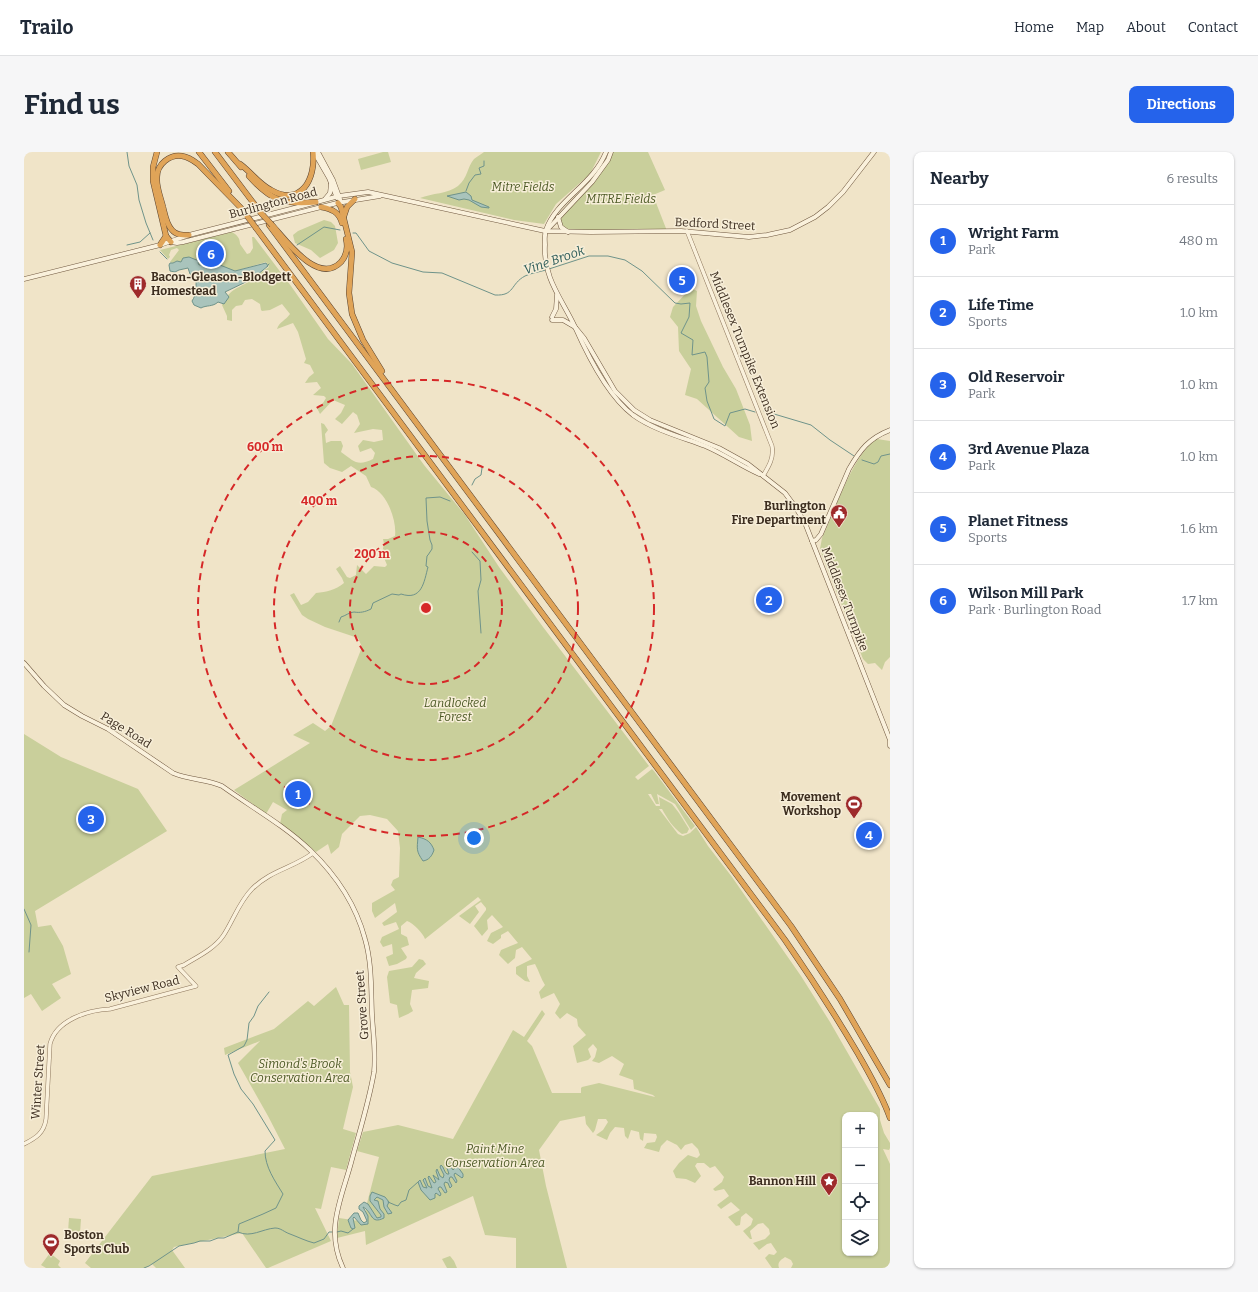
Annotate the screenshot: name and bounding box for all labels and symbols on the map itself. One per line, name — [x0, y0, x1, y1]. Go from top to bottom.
park label: Mitre Fields — [491, 180, 555, 194]
street label: Burlington Road — [227, 185, 319, 221]
park label: MITRE Fields — [586, 192, 656, 206]
street label: Bedford Street — [674, 215, 756, 233]
pin: 6 — [198, 239, 224, 269]
water label: Vine Brook — [522, 242, 587, 277]
pin: 5 — [669, 265, 695, 295]
street label: Middlesex Turnpike Extension — [707, 269, 783, 431]
place label: Bacon-Gleason-Blodgett Homestead — [151, 270, 291, 298]
building icon: Bacon-Gleason-Blodgett Homestead — [128, 274, 148, 299]
text: 600 m — [247, 440, 284, 454]
text: 400 m — [301, 494, 338, 508]
place label: Burlington Fire Department — [731, 499, 826, 527]
public building icon: Burlington Fire Department — [829, 503, 849, 528]
street label: Middlesex Turnpike — [819, 545, 871, 653]
text: 200 m — [354, 547, 390, 561]
pin: 2 — [756, 585, 782, 615]
centre of rings — [419, 601, 433, 615]
park label: Landlocked Forest — [424, 696, 486, 724]
street label: Page Road — [98, 709, 154, 751]
pin: 1 — [285, 779, 311, 809]
place label: Movement Workshop — [780, 790, 841, 818]
sports icon: Movement Workshop — [844, 794, 864, 819]
pin: 3 — [78, 804, 104, 834]
pin: 4 — [856, 820, 882, 850]
your location — [464, 828, 484, 848]
street label: Grove Street — [353, 969, 371, 1040]
street label: Skyview Road — [103, 973, 181, 1005]
street label: Winter Street — [28, 1043, 48, 1120]
park label: Simond's Brook Conservation Area — [250, 1057, 350, 1085]
park label: Paint Mine Conservation Area — [445, 1142, 545, 1170]
place icon: Bannon Hill — [819, 1171, 839, 1196]
place label: Bannon Hill — [749, 1174, 816, 1188]
place label: Boston Sports Club — [64, 1228, 129, 1256]
sports icon: Boston Sports Club — [41, 1232, 61, 1257]

